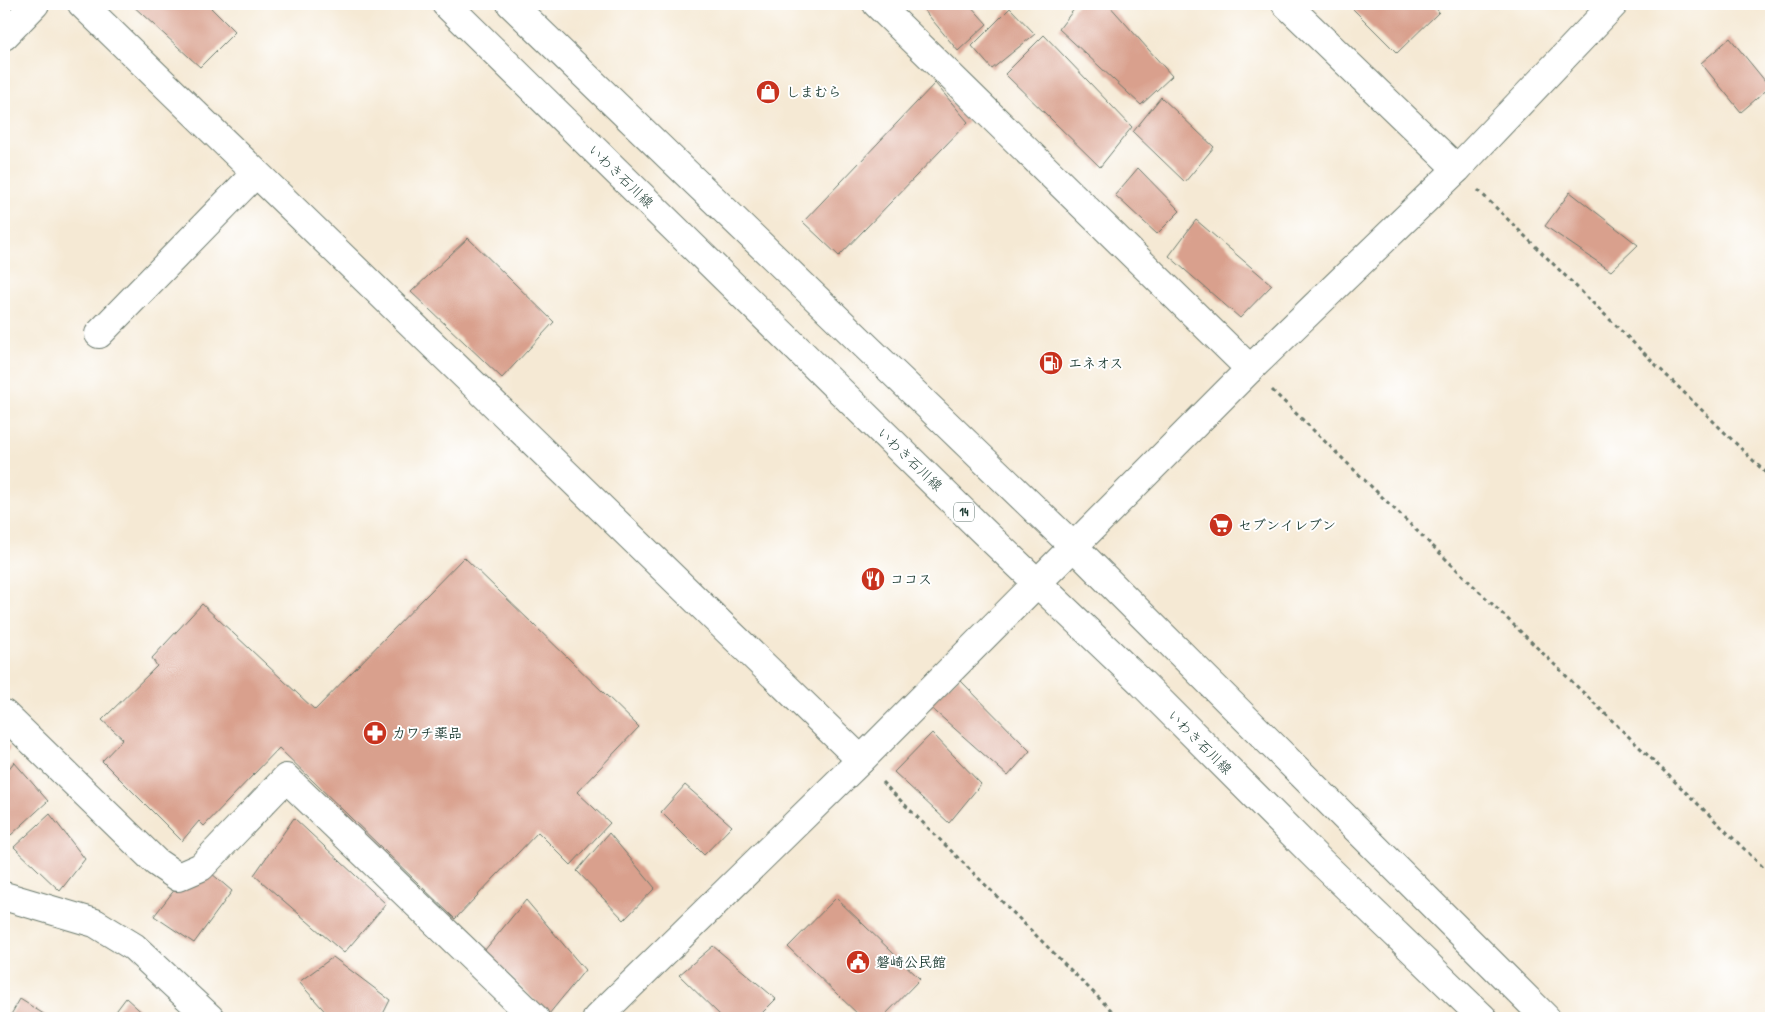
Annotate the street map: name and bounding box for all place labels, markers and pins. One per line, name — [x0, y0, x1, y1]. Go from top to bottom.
shop icon: しまむら — [755, 79, 781, 105]
place label: しまむら — [786, 82, 842, 101]
fuel station icon: エネオス — [1038, 350, 1064, 376]
place label: エネオス — [1068, 353, 1123, 372]
supermarket icon: セブンイレブン — [1208, 512, 1234, 538]
place label: セブンイレブン — [1238, 515, 1336, 534]
restaurant icon: ココス — [860, 566, 886, 592]
place label: ココス — [890, 569, 932, 588]
pharmacy icon: カワチ薬品 — [362, 720, 388, 746]
place label: カワチ薬品 — [392, 723, 462, 742]
public building icon: 磐崎公民館 — [845, 949, 871, 975]
place label: 磐崎公民館 — [876, 952, 946, 971]

